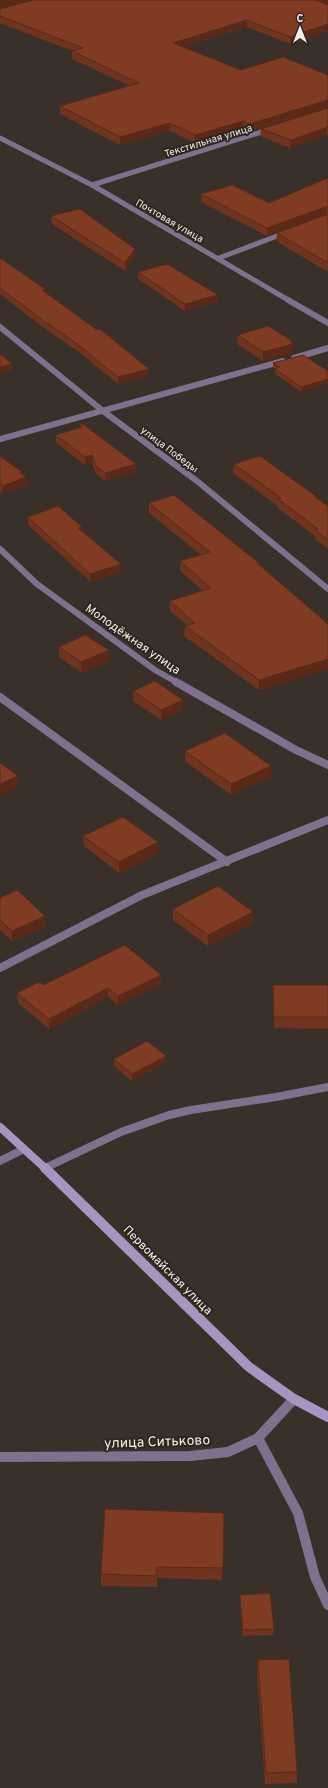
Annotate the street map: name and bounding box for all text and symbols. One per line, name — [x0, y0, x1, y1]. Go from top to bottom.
north arrow — [280, 8, 320, 48]
text: С — [296, 12, 304, 26]
street label: Текстильная улица — [163, 122, 254, 161]
street label: Почтовая улица — [133, 197, 206, 246]
street label: улица Победы — [138, 424, 201, 476]
street label: Молодёжная улица — [82, 601, 183, 679]
street label: Первомайская улица — [119, 1223, 215, 1319]
street label: улица Ситьково — [104, 1432, 211, 1453]

